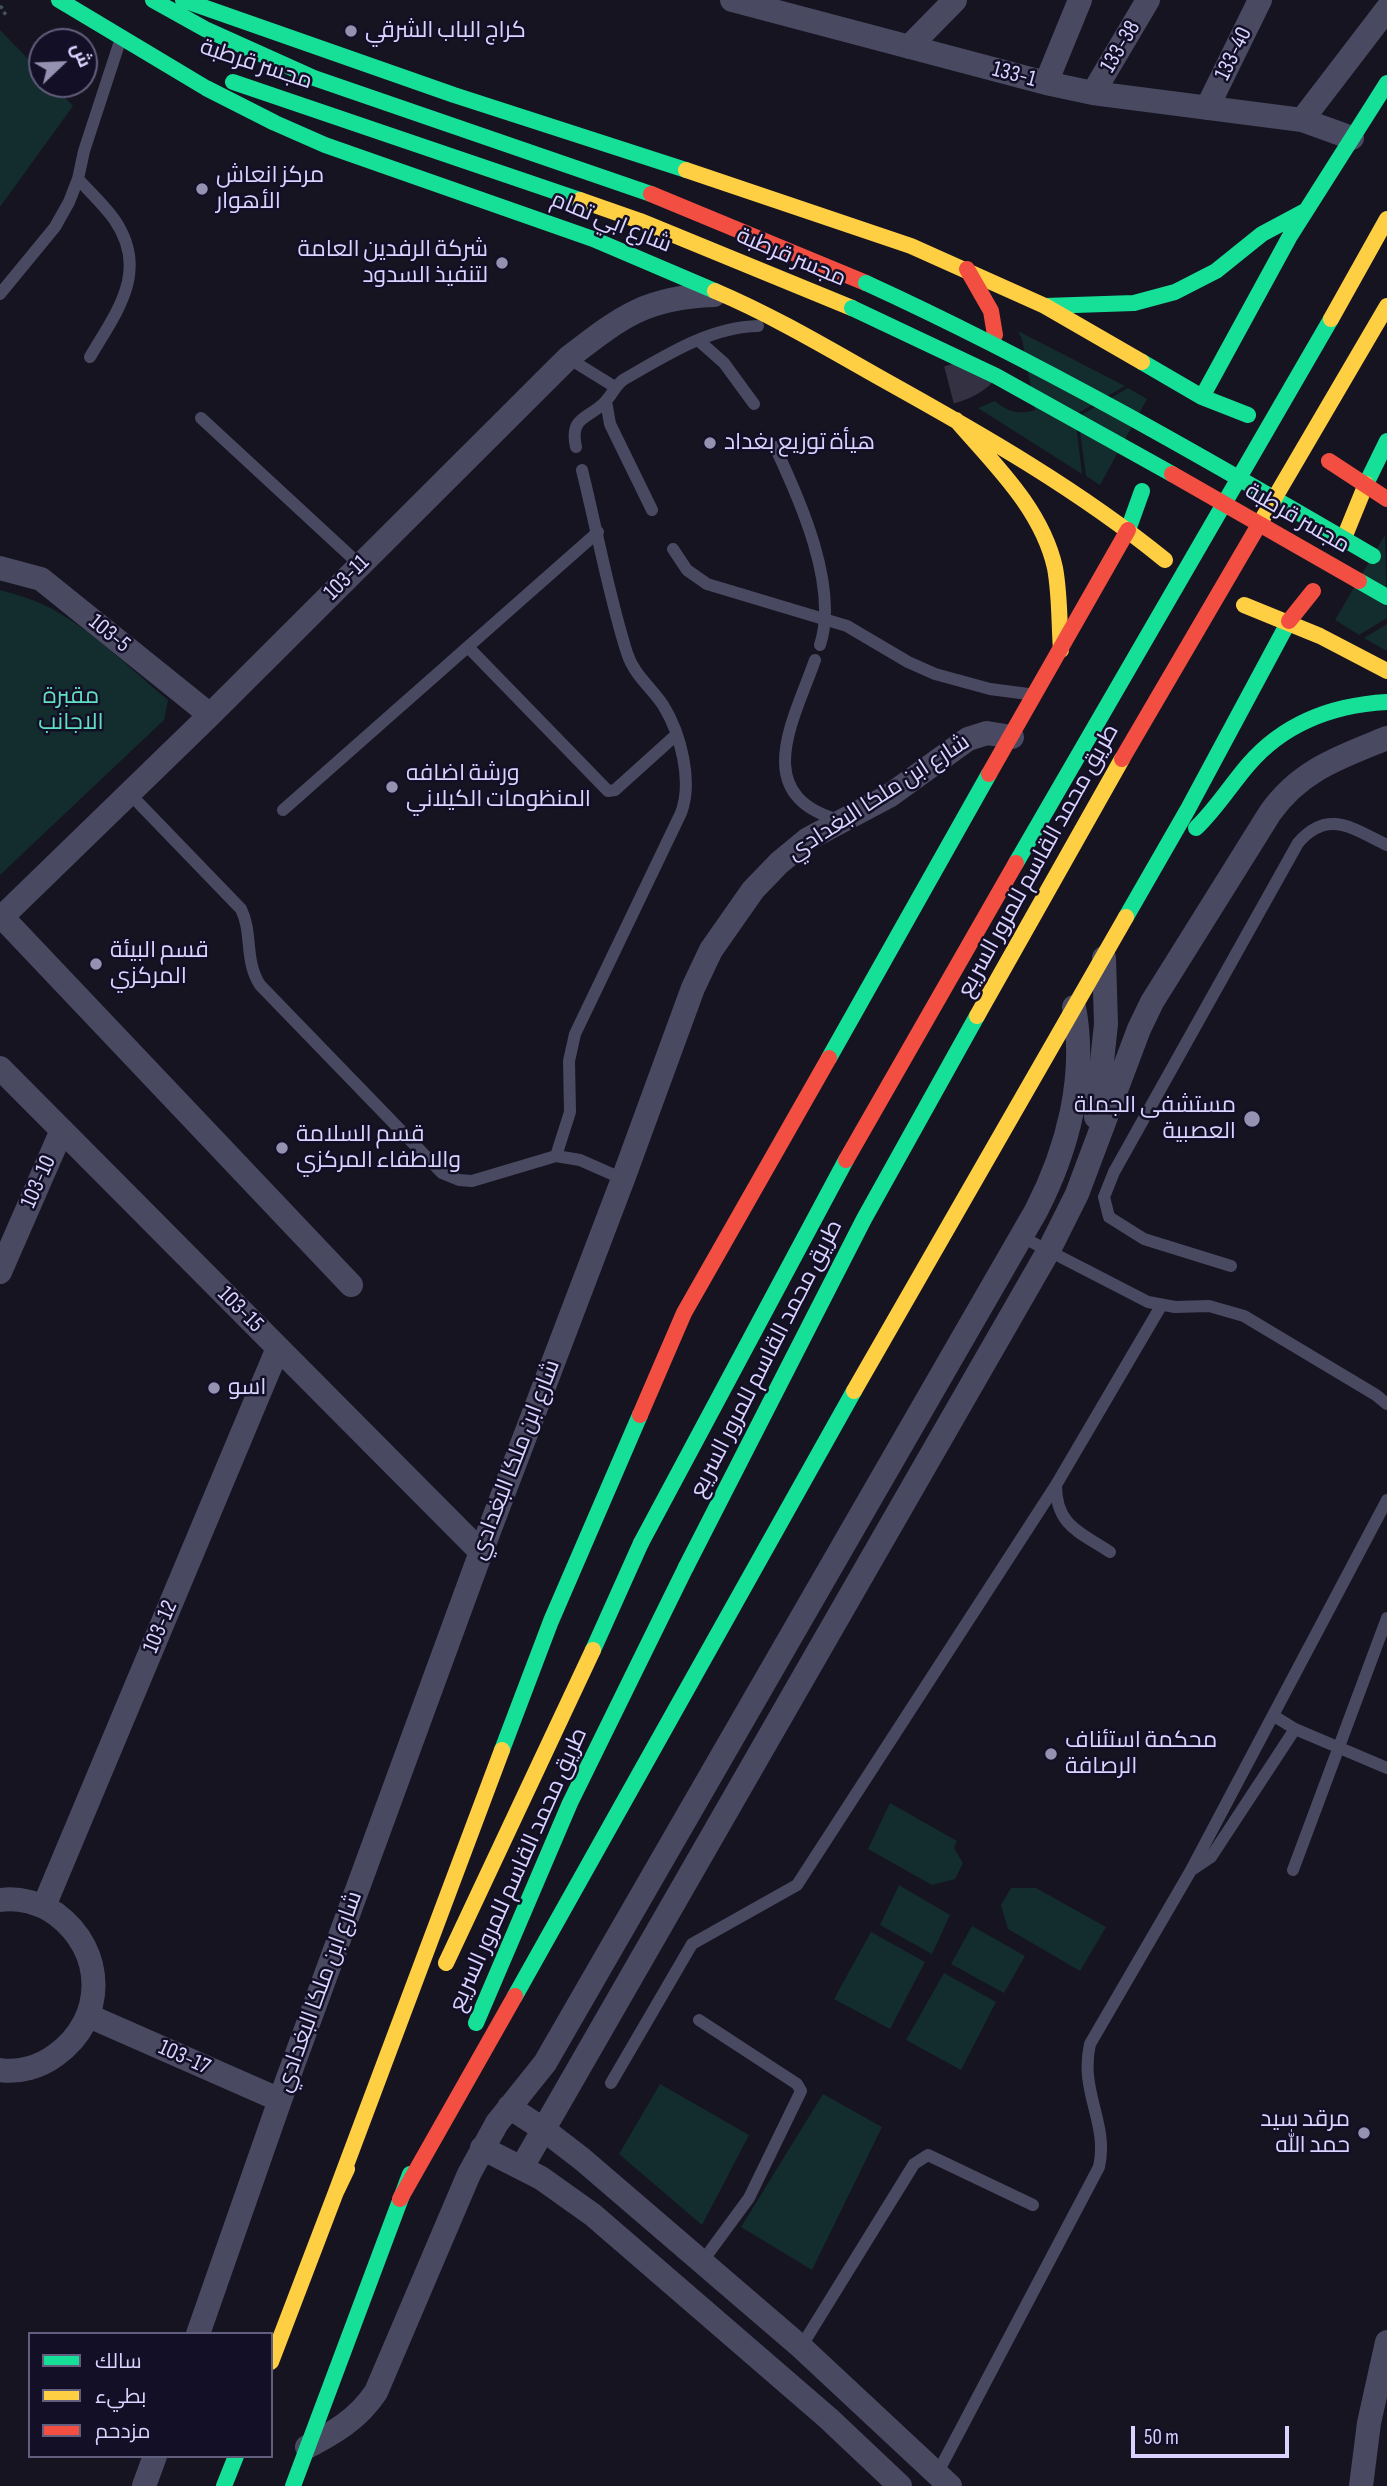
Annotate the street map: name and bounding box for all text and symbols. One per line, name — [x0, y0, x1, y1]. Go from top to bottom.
street label: 133-38 — [1095, 16, 1147, 78]
place label: كراج الباب الشرقي — [365, 17, 526, 45]
marker: كراج الباب الشرقي — [343, 23, 359, 39]
street label: 133-40 — [1209, 23, 1259, 85]
north arrow — [28, 28, 98, 98]
street label: مجسر قرطبة — [196, 34, 316, 96]
text: ش — [66, 40, 96, 71]
street label: 133-1 — [989, 56, 1039, 94]
place label: مركز انعاش الأهوار — [216, 162, 324, 216]
marker: مركز انعاش الأهوار — [194, 181, 210, 197]
street label: شارع ابي تمام — [547, 186, 675, 260]
street label: مجسر قرطبة — [732, 223, 850, 293]
place label: شركة الرفدين العامة لتنفيذ السدود — [298, 236, 488, 290]
marker: شركة الرفدين العامة لتنفيذ السدود — [494, 255, 510, 271]
place label: هيأة توزيع بغداد — [724, 429, 875, 457]
marker: هيأة توزيع بغداد — [702, 435, 718, 451]
street label: مجسر قرطبة — [1240, 478, 1354, 560]
street label: 103-11 — [319, 550, 375, 606]
street label: 103-5 — [83, 609, 135, 659]
park label: مقبرة الاجانب — [38, 683, 104, 737]
street label: طريق محمد القاسم للمرور السريع — [952, 720, 1126, 1002]
street label: شارع ابن ملكا البغدادي — [783, 729, 975, 867]
place label: ورشة اضافه المنظومات الكيلاني — [406, 760, 591, 814]
marker: ورشة اضافه المنظومات الكيلاني — [384, 779, 400, 795]
place label: قسم البيئة المركزي — [110, 937, 209, 991]
marker: قسم البيئة المركزي — [88, 956, 104, 972]
place label: مستشفى الجملة العصبية — [1074, 1092, 1236, 1146]
marker: مستشفى الجملة العصبية — [1242, 1109, 1262, 1129]
place label: قسم السلامة والاطفاء المركزي — [296, 1121, 461, 1175]
marker: قسم السلامة والاطفاء المركزي — [274, 1140, 290, 1156]
street label: 103-10 — [15, 1151, 63, 1213]
street label: طريق محمد القاسم للمرور السريع — [685, 1216, 849, 1502]
street label: 103-15 — [211, 1281, 269, 1339]
street label: شارع ابن ملكا البغدادي — [465, 1356, 567, 1564]
place label: اسو — [228, 1374, 267, 1402]
marker: اسو — [206, 1380, 222, 1396]
street label: 103-12 — [138, 1597, 184, 1657]
street label: طريق محمد القاسم للمرور السريع — [444, 1724, 594, 2016]
place label: محكمة استئناف الرصافة — [1065, 1727, 1217, 1781]
marker: محكمة استئناف الرصافة — [1043, 1746, 1059, 1762]
street label: شارع ابن ملكا البغدادي — [271, 1888, 369, 2096]
street label: 103-17 — [154, 2034, 214, 2082]
place label: مرقد سيد حمد الله — [1260, 2106, 1350, 2160]
marker: مرقد سيد حمد الله — [1356, 2125, 1372, 2141]
legend — [28, 2332, 273, 2458]
text: سالك — [95, 2349, 142, 2374]
text: بطيء — [95, 2384, 146, 2409]
scale bar — [1135, 2412, 1292, 2456]
text: مزدحم — [95, 2419, 150, 2444]
text: 50 m — [1144, 2425, 1179, 2450]

